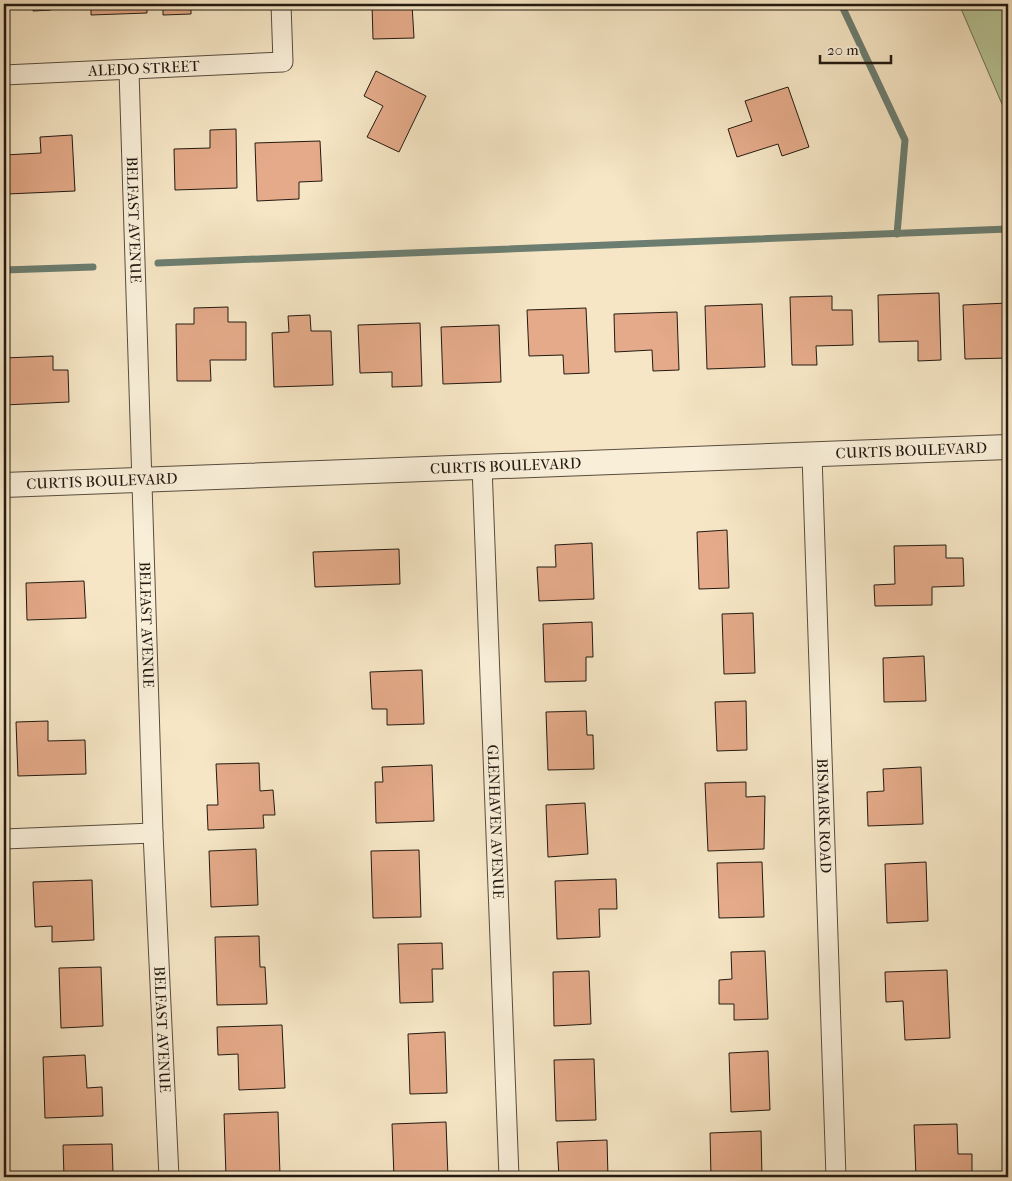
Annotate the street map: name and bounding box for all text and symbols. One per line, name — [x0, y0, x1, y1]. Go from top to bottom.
scale bar — [820, 32, 891, 64]
text: 20 m — [827, 41, 859, 59]
street label: ALEDO STREET — [87, 57, 201, 80]
street label: BELFAST AVENUE — [123, 156, 145, 283]
street label: CURTIS BOULEVARD — [835, 439, 987, 463]
street label: CURTIS BOULEVARD — [430, 454, 582, 478]
street label: CURTIS BOULEVARD — [26, 469, 178, 493]
street label: BELFAST AVENUE — [135, 561, 157, 688]
street label: GLENHAVEN AVENUE — [484, 744, 507, 899]
street label: BISMARK ROAD — [813, 758, 835, 874]
street label: BELFAST AVENUE — [150, 966, 174, 1093]

